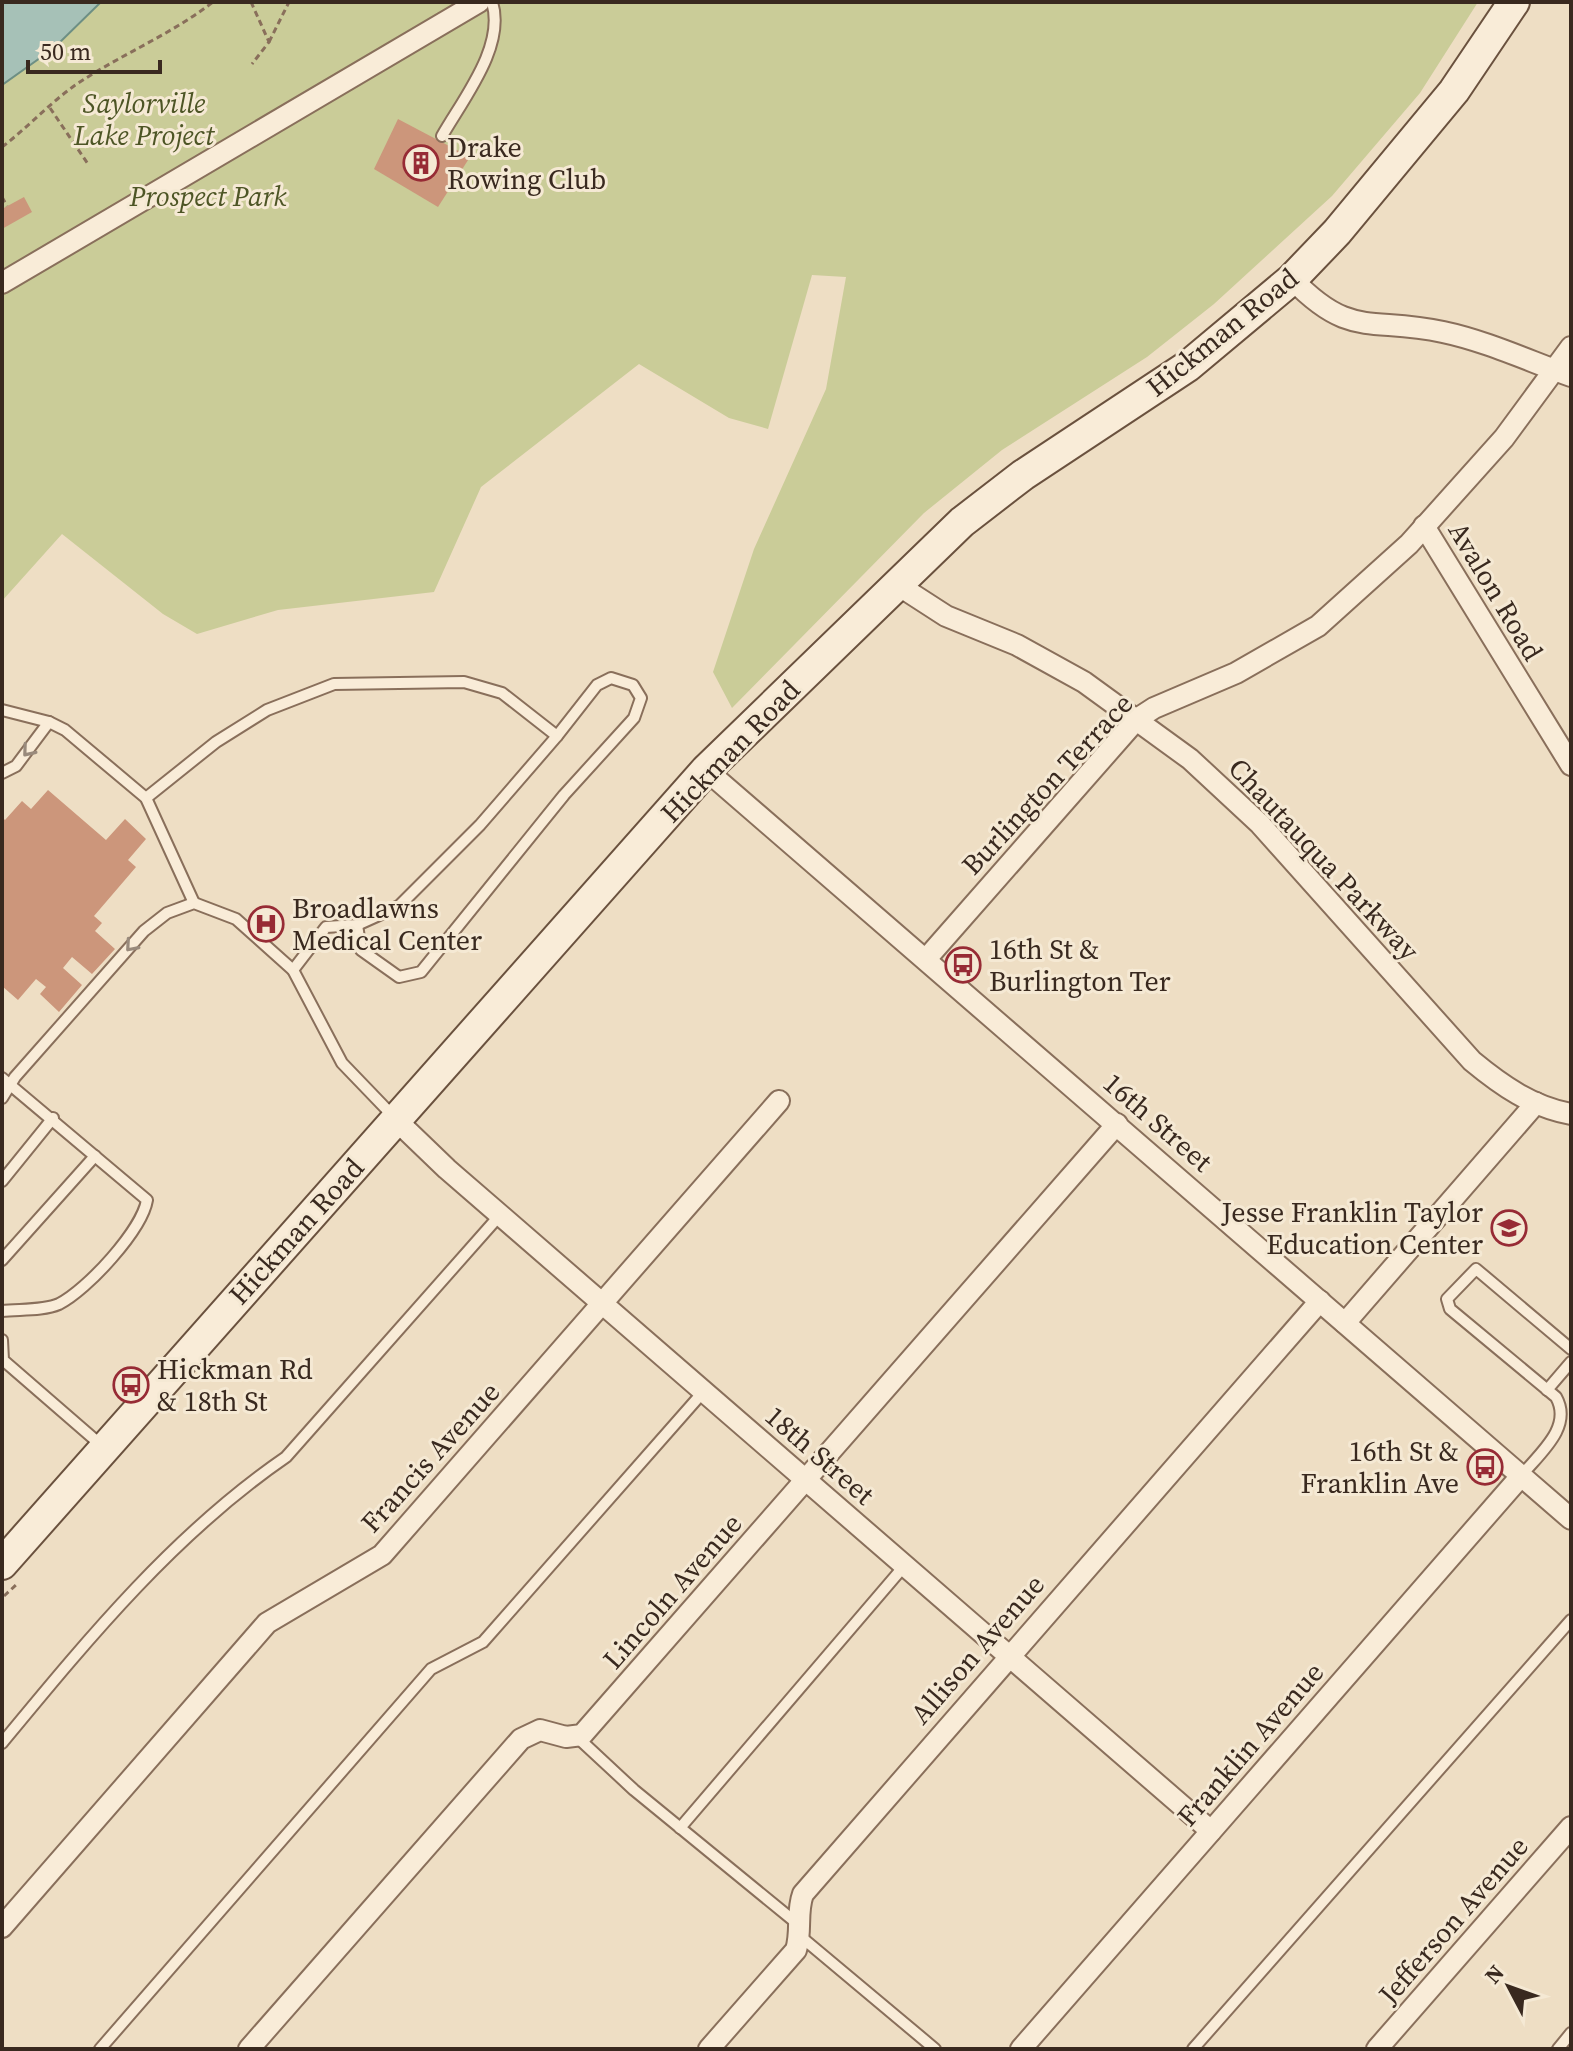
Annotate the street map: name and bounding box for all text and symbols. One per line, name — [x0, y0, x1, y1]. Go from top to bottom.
scale bar — [28, 24, 160, 74]
text: 50 m — [40, 35, 91, 68]
park label: Saylorville Lake Project — [73, 84, 216, 154]
place label: Drake Rowing Club — [447, 128, 606, 198]
building icon: Drake Rowing Club — [402, 144, 440, 182]
park label: Prospect Park — [129, 177, 287, 215]
street label: Hickman Road — [1138, 259, 1306, 405]
street label: Avalon Road — [1440, 515, 1552, 668]
street label: Hickman Road — [652, 671, 808, 831]
street label: Burlington Terrace — [953, 685, 1141, 883]
one-way arrow — [23, 742, 38, 756]
street label: Chautauqua Parkway — [1220, 750, 1428, 969]
place label: Broadlawns Medical Center — [292, 889, 482, 959]
hospital icon: Broadlawns Medical Center — [247, 905, 285, 943]
place label: 16th St & Burlington Ter — [989, 930, 1171, 1000]
one-way arrow — [126, 936, 140, 951]
bus stop icon: 16th St & Burlington Ter — [944, 946, 982, 984]
street label: 16th Street — [1095, 1064, 1221, 1180]
street label: Hickman Road — [220, 1149, 372, 1313]
place label: Jesse Franklin Taylor Education Center — [1220, 1193, 1483, 1263]
school or university icon: Jesse Franklin Taylor Education Center — [1490, 1209, 1528, 1247]
place label: Hickman Rd & 18th St — [157, 1350, 313, 1420]
bus stop icon: Hickman Rd & 18th St — [112, 1366, 150, 1404]
street label: Francis Avenue — [352, 1373, 508, 1541]
street label: 18th Street — [757, 1397, 883, 1513]
place label: 16th St & Franklin Ave — [1300, 1432, 1459, 1502]
bus stop icon: 16th St & Franklin Ave — [1466, 1448, 1504, 1486]
street label: Lincoln Avenue — [594, 1505, 750, 1677]
street label: Allison Avenue — [901, 1566, 1053, 1732]
street label: Franklin Avenue — [1168, 1654, 1332, 1834]
street label: Jefferson Avenue — [1369, 1828, 1536, 2013]
north arrow — [1469, 1947, 1549, 2027]
text: N — [1477, 1958, 1510, 1990]

